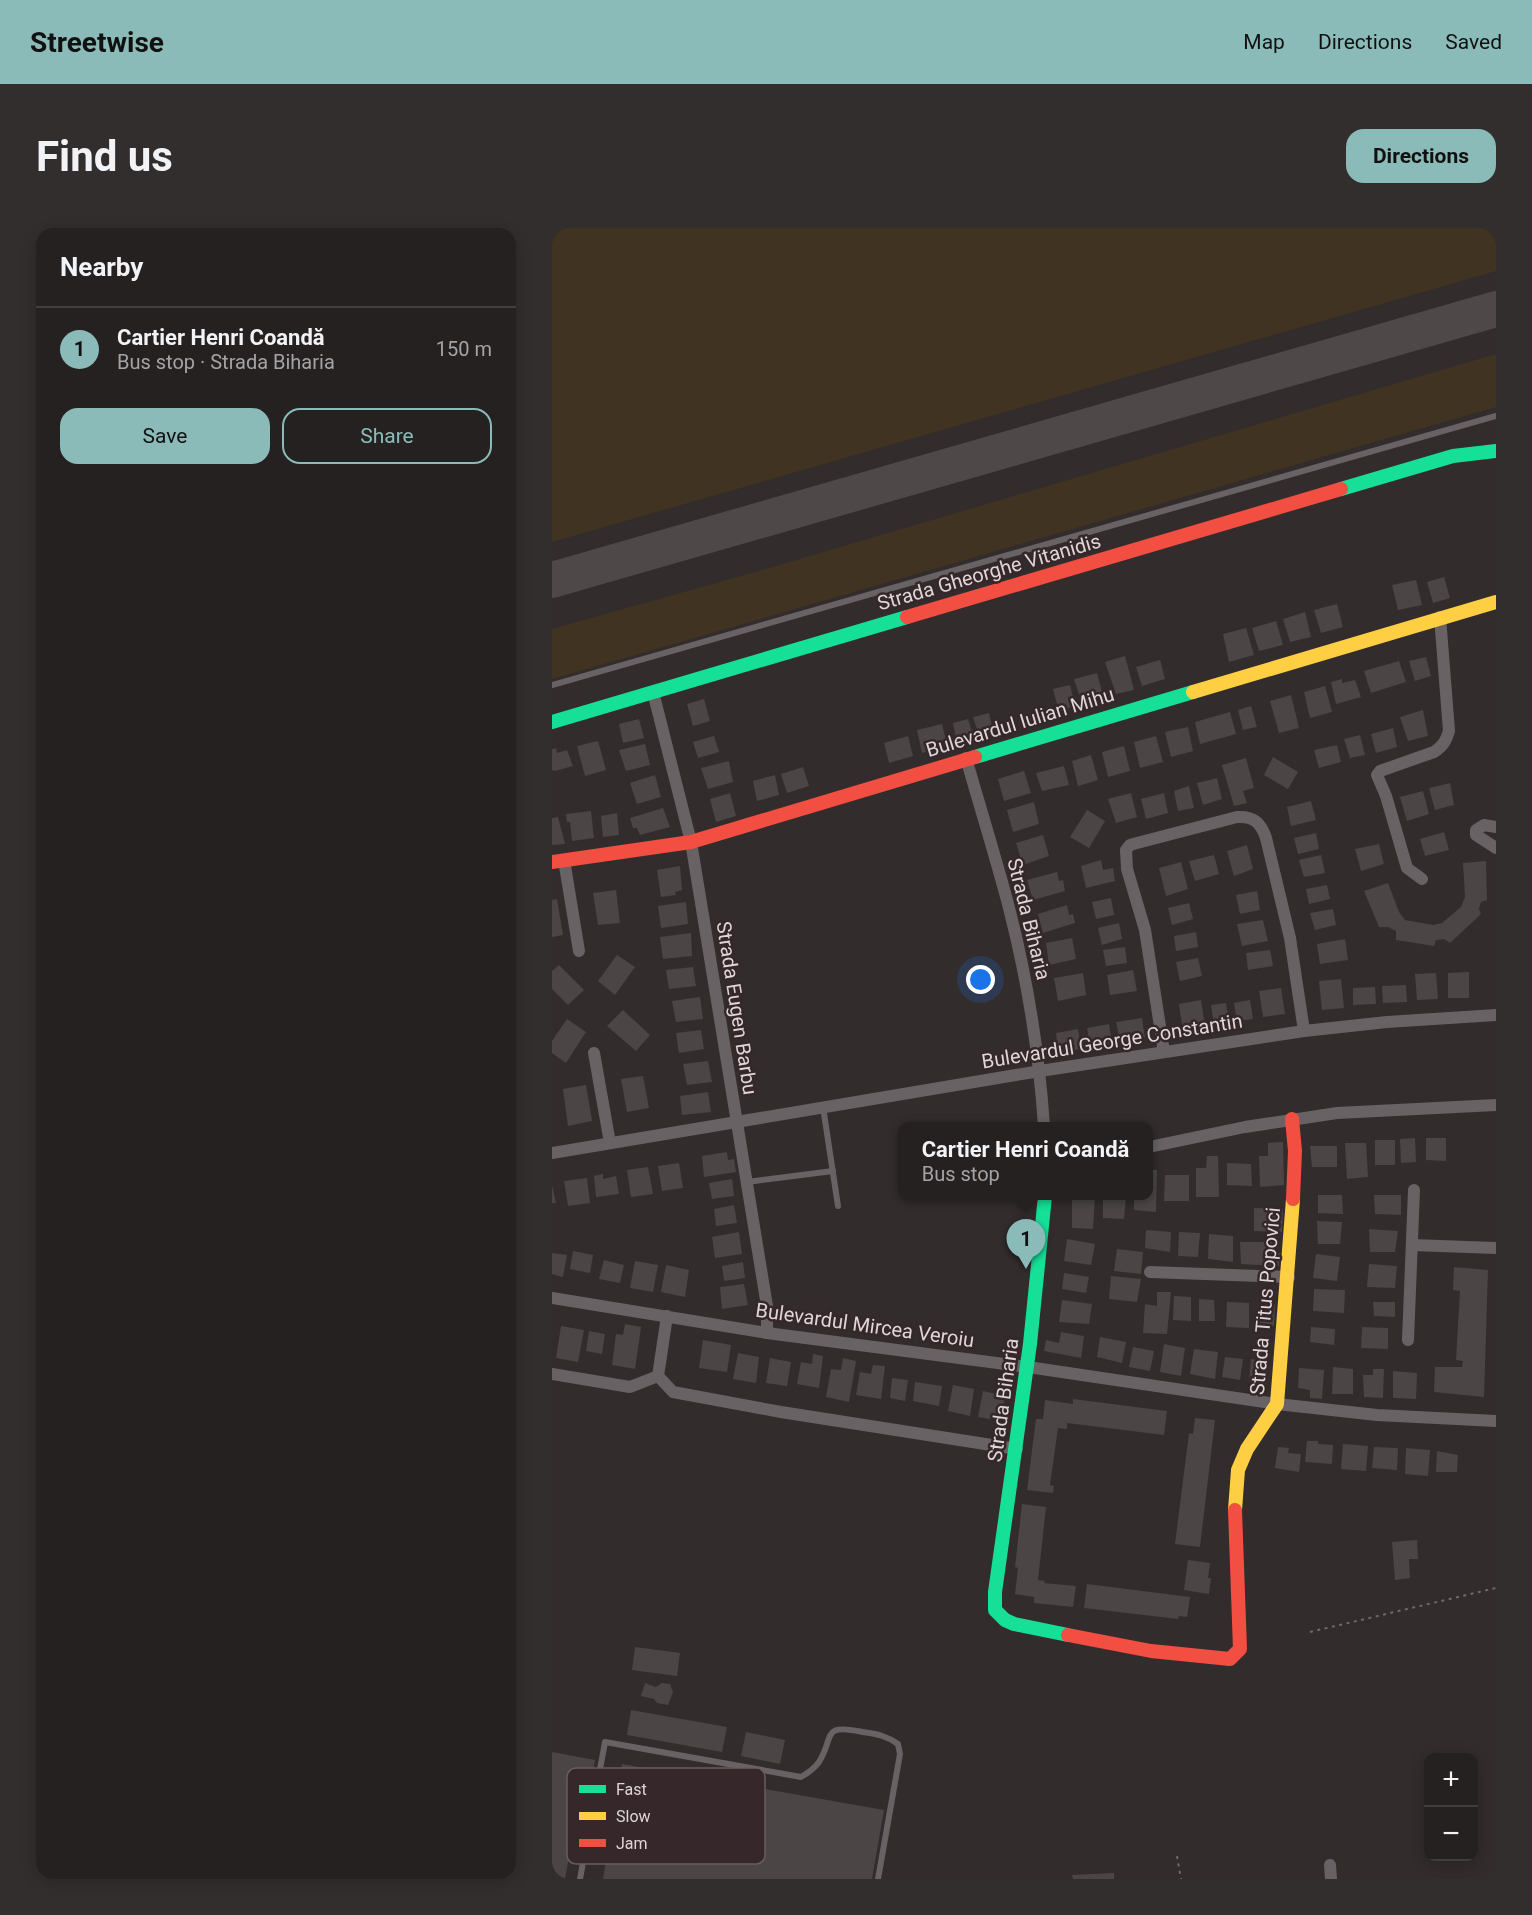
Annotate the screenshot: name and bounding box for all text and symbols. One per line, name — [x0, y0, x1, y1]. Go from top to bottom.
text: Streetwise — [30, 26, 164, 59]
text: Map — [1243, 30, 1285, 54]
text: Directions — [1318, 30, 1412, 54]
text: Saved — [1445, 30, 1502, 54]
button: Directions — [1346, 129, 1496, 183]
text: Find us — [36, 132, 173, 181]
text: Nearby — [60, 252, 143, 282]
text: Cartier Henri Coandă — [117, 325, 325, 350]
text: 1 — [74, 337, 85, 361]
text: 150 m — [436, 337, 492, 361]
text: Bus stop · Strada Biharia — [117, 350, 335, 374]
button: Save — [60, 408, 270, 464]
button: Share — [282, 408, 492, 464]
street label: Strada Gheorghe Vitanidis — [875, 529, 1103, 615]
street label: Bulevardul Iulian Mihu — [923, 682, 1117, 762]
street label: Strada Biharia — [1002, 856, 1056, 982]
street label: Strada Eugen Barbu — [711, 920, 763, 1096]
your location — [966, 965, 995, 994]
street label: Bulevardul George Constantin — [980, 1009, 1244, 1073]
popup — [898, 1122, 1153, 1200]
text: Cartier Henri Coandă — [922, 1137, 1129, 1162]
text: Bus stop — [922, 1162, 1000, 1186]
street label: Strada Titus Popovici — [1245, 1206, 1285, 1396]
pin: 1 — [1006, 1220, 1046, 1269]
street label: Bulevardul Mircea Veroiu — [754, 1298, 976, 1352]
street label: Strada Biharia — [982, 1337, 1024, 1463]
map controls — [1424, 1753, 1478, 1861]
button: + — [1424, 1753, 1478, 1807]
legend — [567, 1768, 765, 1864]
text: Fast — [616, 1780, 647, 1799]
text: Slow — [616, 1807, 651, 1826]
button: − — [1424, 1807, 1478, 1861]
text: Jam — [616, 1834, 648, 1853]

